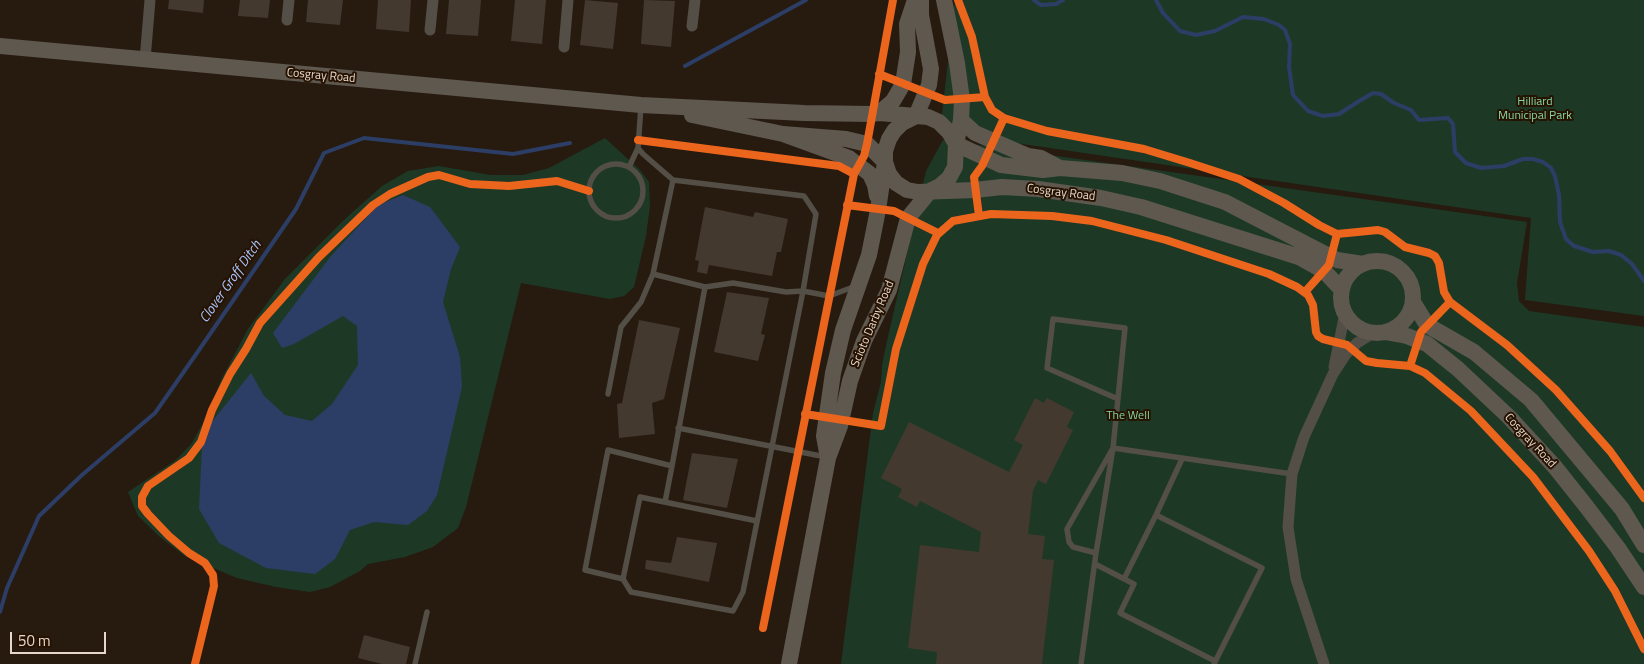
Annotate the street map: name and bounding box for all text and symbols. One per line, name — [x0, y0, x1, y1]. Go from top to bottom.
street label: Cosgray Road — [286, 66, 356, 86]
park label: Hilliard Municipal Park — [1498, 95, 1572, 123]
street label: Cosgray Road — [1026, 182, 1096, 204]
water label: Clover Groff Ditch — [197, 238, 265, 326]
street label: Scioto Darby Road — [848, 279, 898, 369]
park label: The Well — [1106, 409, 1150, 423]
street label: Cosgray Road — [1501, 411, 1559, 471]
scale bar — [12, 622, 109, 654]
text: 50 m — [18, 629, 51, 652]

